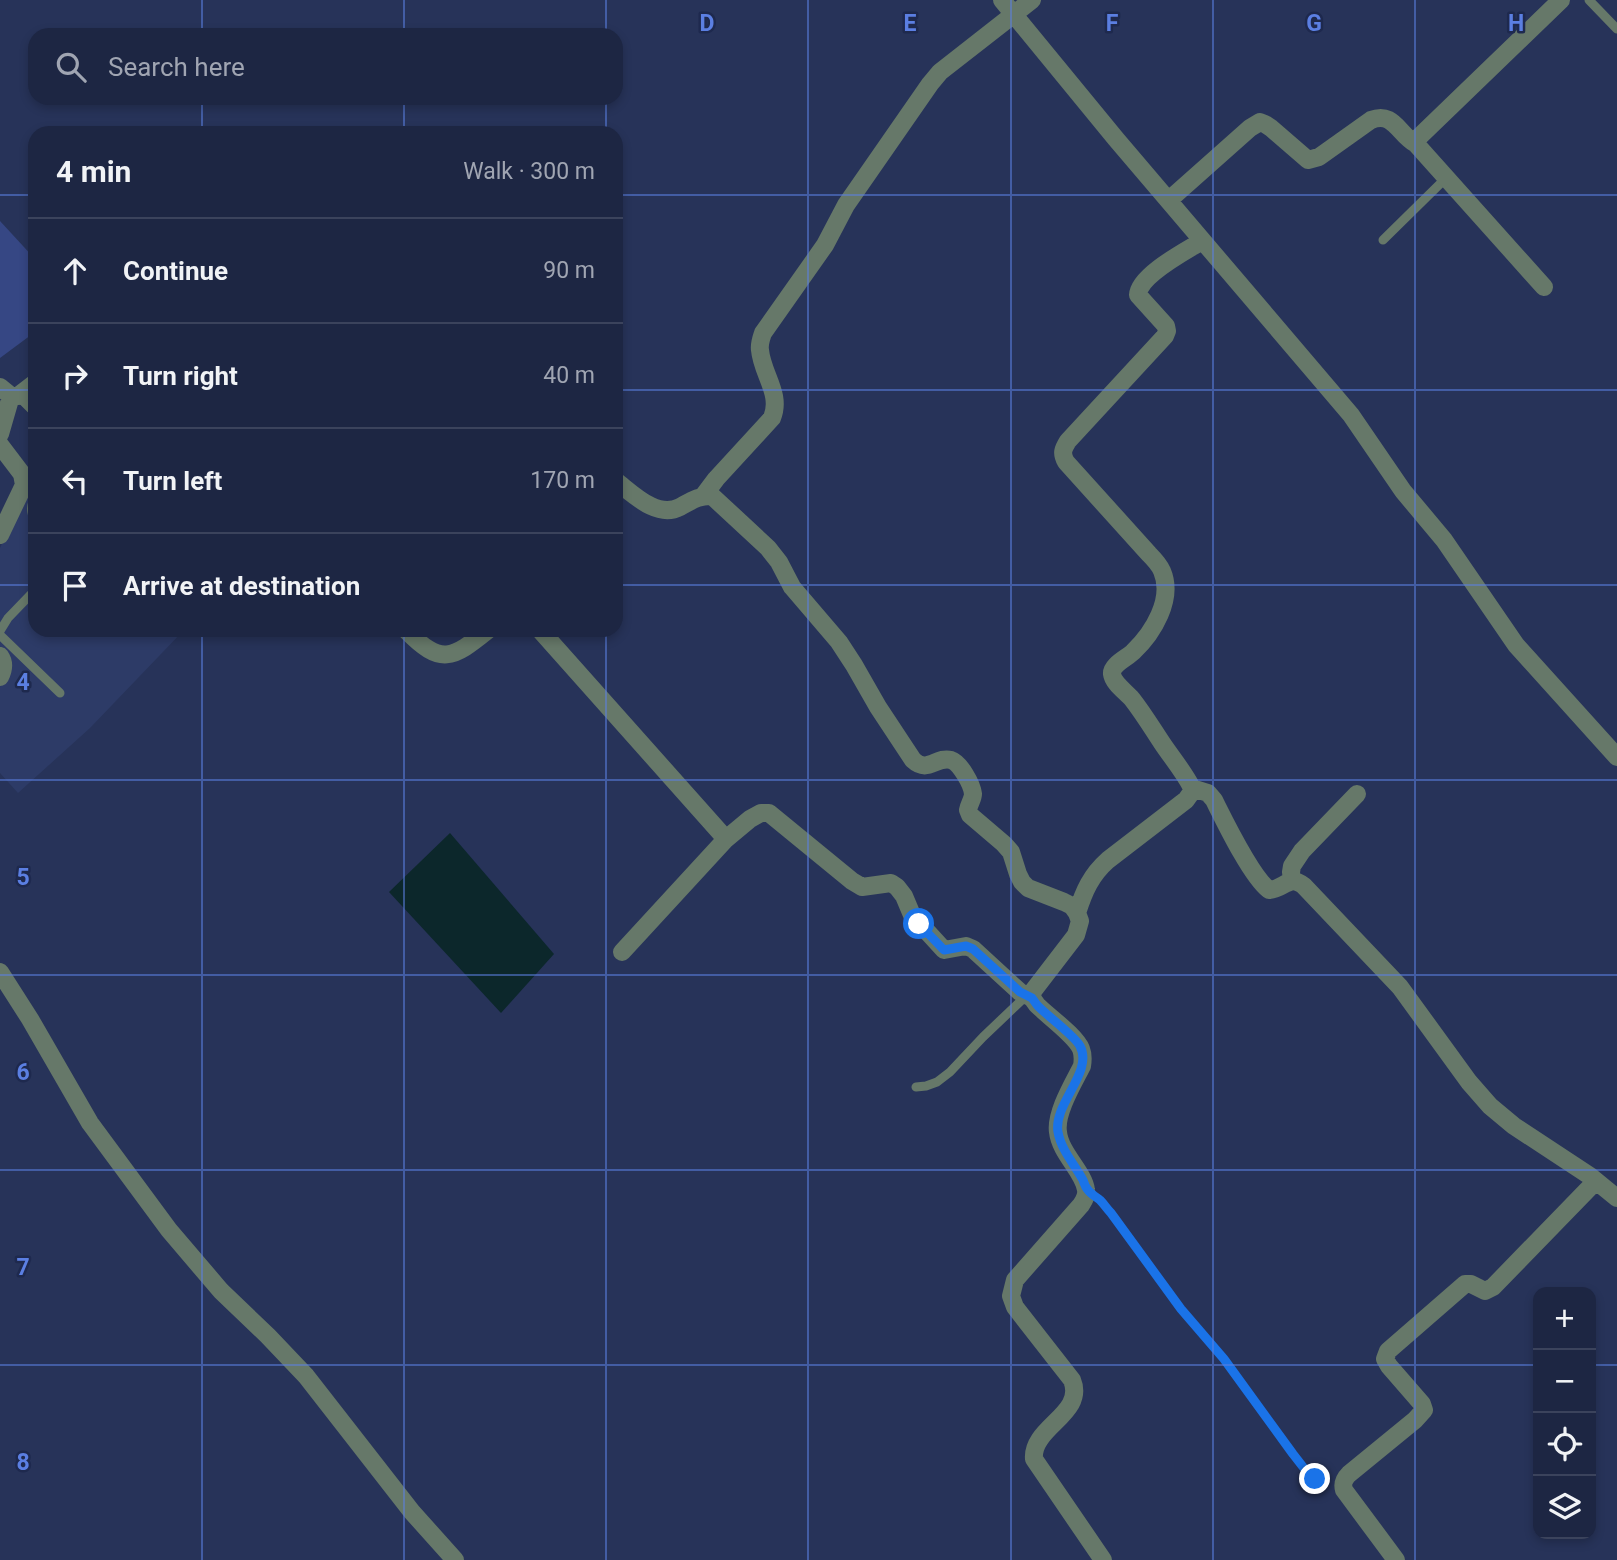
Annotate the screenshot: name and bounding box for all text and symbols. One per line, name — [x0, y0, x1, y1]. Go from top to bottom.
text: D — [700, 10, 714, 37]
text: E — [904, 10, 917, 37]
text: F — [1106, 10, 1119, 37]
text: G — [1306, 10, 1322, 37]
text: H — [1508, 10, 1524, 37]
search box — [28, 28, 623, 105]
icon: search — [52, 48, 90, 86]
text: Search here — [108, 52, 245, 82]
text: 4 min — [56, 154, 131, 189]
text: Walk · 300 m — [463, 158, 595, 185]
icon: ahead — [56, 252, 94, 290]
text: Continue — [123, 256, 228, 286]
text: 90 m — [543, 257, 595, 284]
icon: right — [56, 357, 94, 395]
text: Turn right — [123, 361, 238, 391]
text: 40 m — [543, 362, 595, 389]
icon: left — [56, 462, 94, 500]
text: Turn left — [123, 466, 222, 496]
text: 170 m — [530, 467, 595, 494]
icon: arrive — [56, 567, 94, 605]
text: Arrive at destination — [123, 571, 360, 601]
text: 4 — [16, 669, 30, 696]
text: 5 — [16, 864, 30, 891]
route start — [903, 908, 934, 939]
text: 6 — [16, 1059, 30, 1086]
text: 7 — [16, 1254, 30, 1281]
map controls — [1533, 1287, 1596, 1539]
button: + — [1533, 1287, 1596, 1350]
button: − — [1533, 1350, 1596, 1413]
button: locate — [1533, 1413, 1596, 1476]
text: 8 — [16, 1449, 30, 1476]
route end — [1299, 1463, 1330, 1494]
button: layers — [1533, 1476, 1596, 1539]

